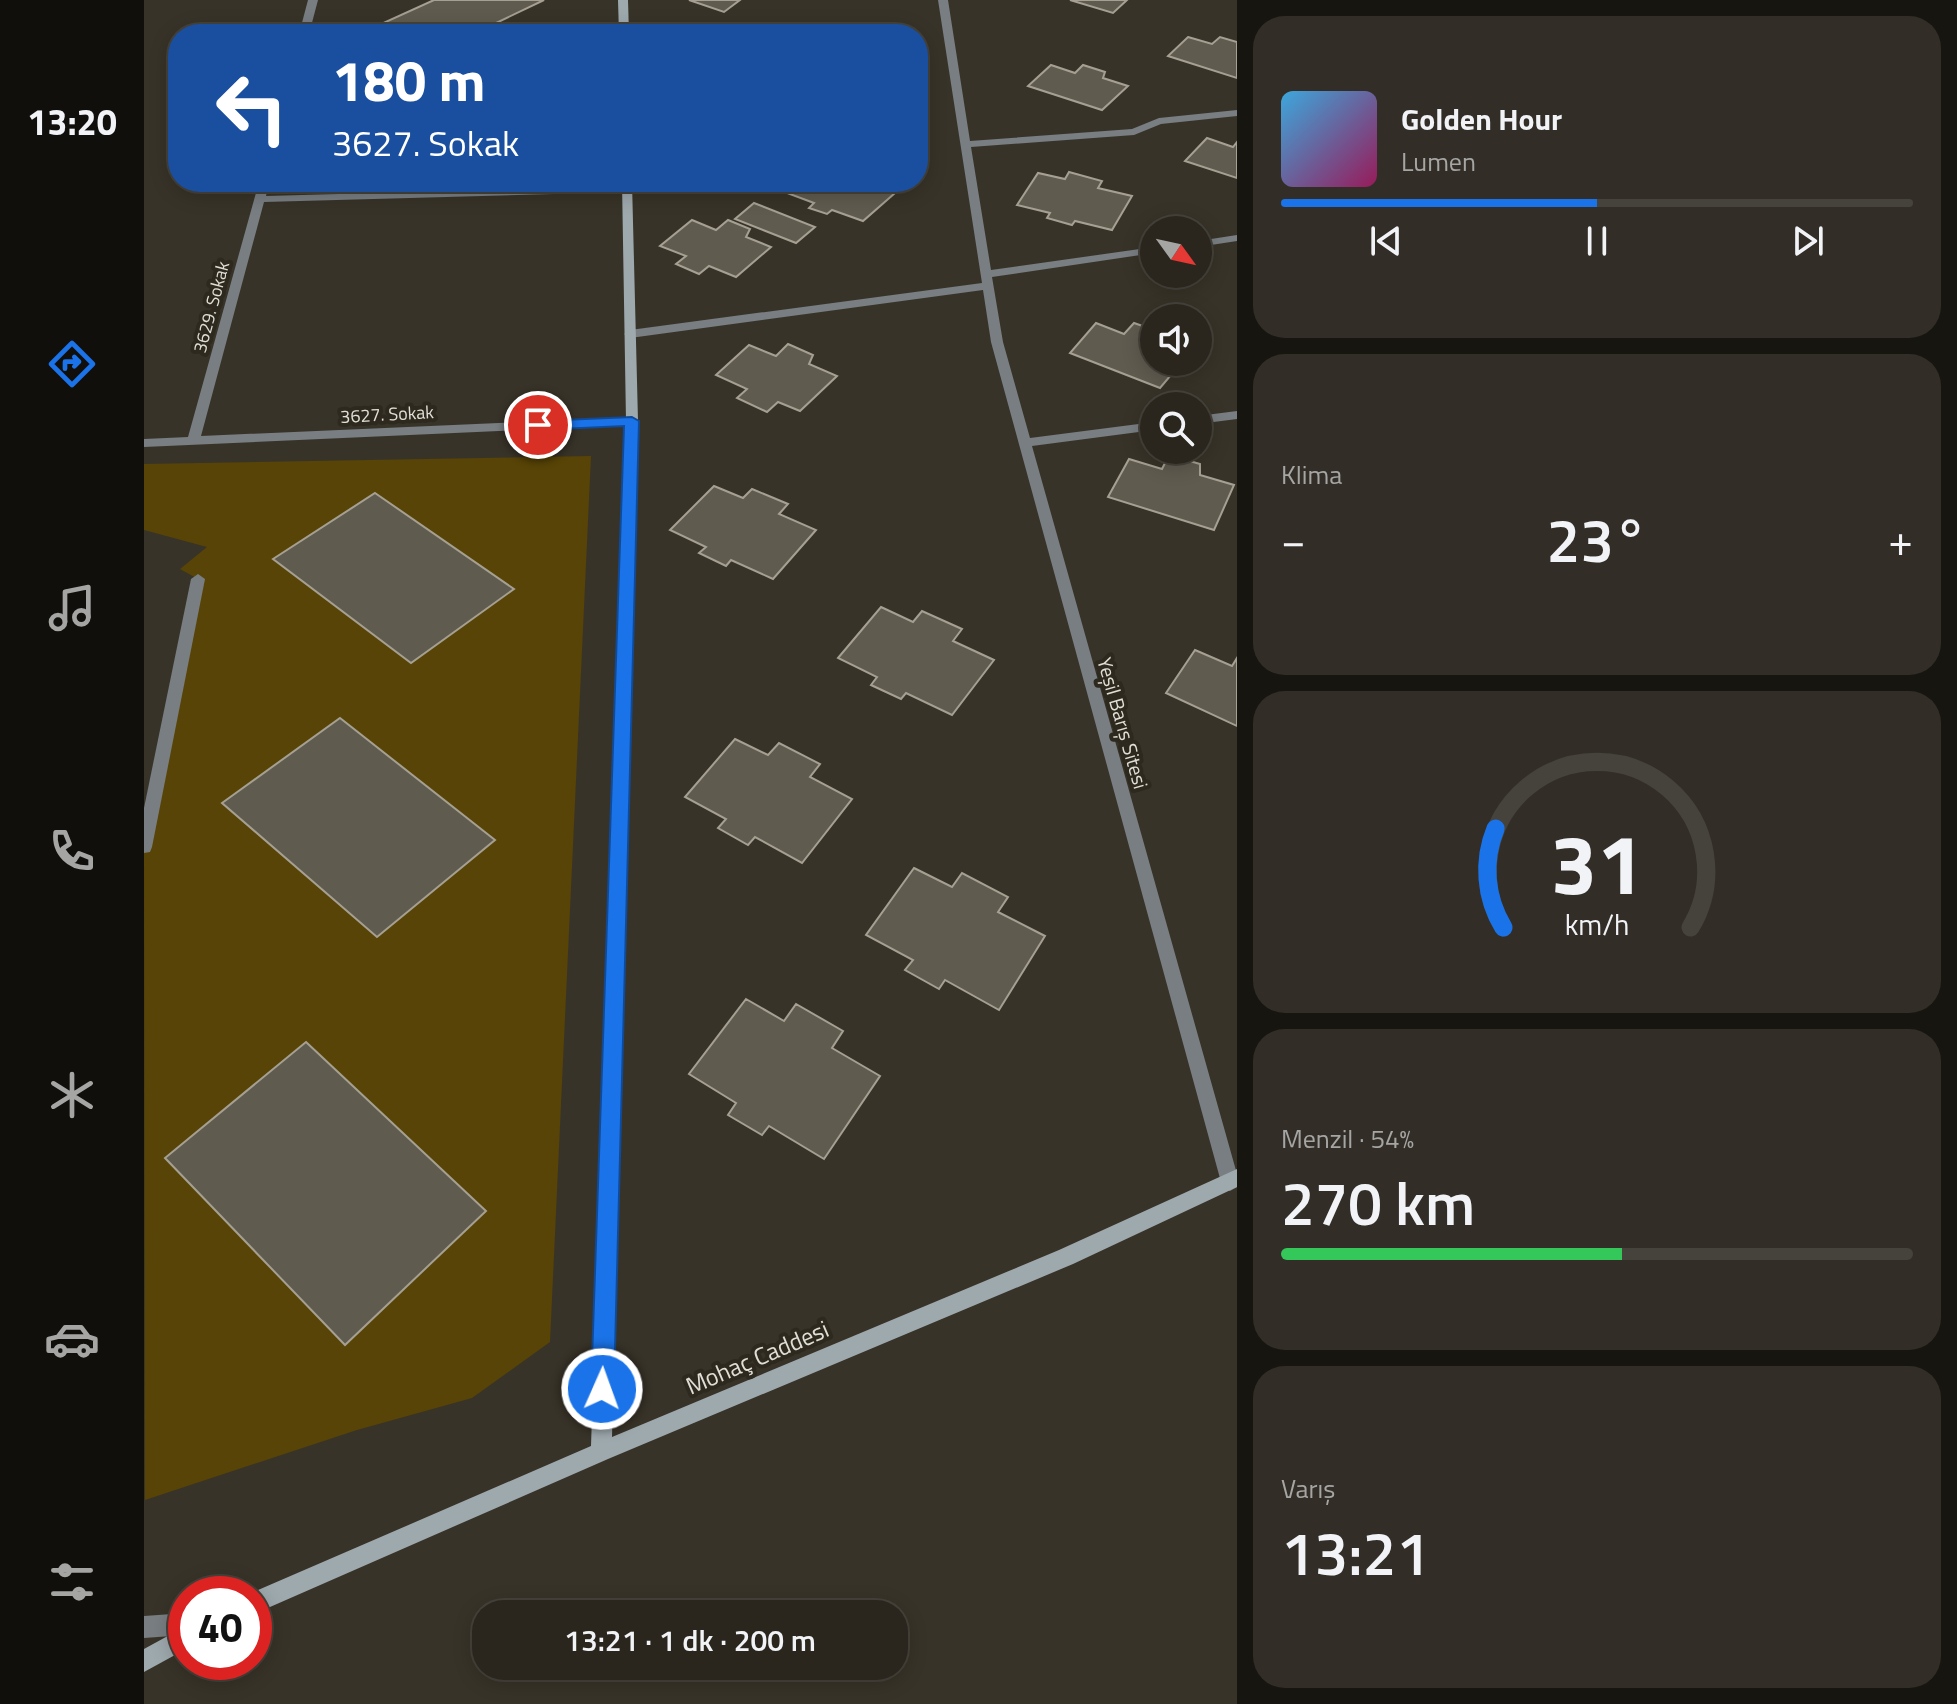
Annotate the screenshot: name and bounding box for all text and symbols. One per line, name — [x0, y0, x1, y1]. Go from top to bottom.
text: 180 m — [332, 38, 485, 123]
icon: left — [200, 56, 304, 160]
text: 13:20 — [27, 94, 117, 149]
text: Golden Hour — [1401, 96, 1562, 142]
text: 3627. Sokak — [332, 115, 519, 170]
text: Lumen — [1401, 142, 1476, 181]
north arrow — [1140, 216, 1212, 288]
map controls — [1140, 216, 1212, 464]
icon: previous — [1364, 219, 1408, 263]
icon: pause — [1575, 219, 1619, 263]
icon: next — [1786, 219, 1830, 263]
street label: 3629. Sokak — [186, 258, 236, 356]
button: sound — [1140, 304, 1212, 376]
icon: directions — [44, 336, 100, 392]
pin — [504, 391, 572, 459]
button: search — [1140, 392, 1212, 464]
street label: 3627. Sokak — [340, 398, 435, 430]
icon: arrive — [516, 403, 560, 447]
text: Klima — [1281, 455, 1342, 494]
text: 23° — [1547, 494, 1647, 585]
text: − — [1281, 506, 1306, 573]
text: + — [1888, 506, 1913, 573]
icon: music — [44, 580, 100, 636]
street label: Yeşil Barış Sitesi — [1089, 654, 1157, 792]
text: 31 — [1550, 800, 1644, 926]
icon: phone — [44, 823, 100, 879]
text: km/h — [1565, 903, 1629, 946]
icon: climate — [44, 1067, 100, 1123]
text: Menzil · 54% — [1281, 1119, 1414, 1158]
text: 270 km — [1281, 1157, 1475, 1248]
icon: car — [44, 1311, 100, 1367]
street label: Mohaç Caddesi — [680, 1311, 834, 1403]
position arrow — [560, 1347, 644, 1431]
text: Varış — [1281, 1469, 1335, 1508]
text: 13:21 — [1281, 1507, 1430, 1598]
icon: filters — [44, 1554, 100, 1610]
speed limit sign: 40 — [168, 1576, 272, 1680]
text: 13:21 · 1 dk · 200 m — [564, 1617, 816, 1663]

